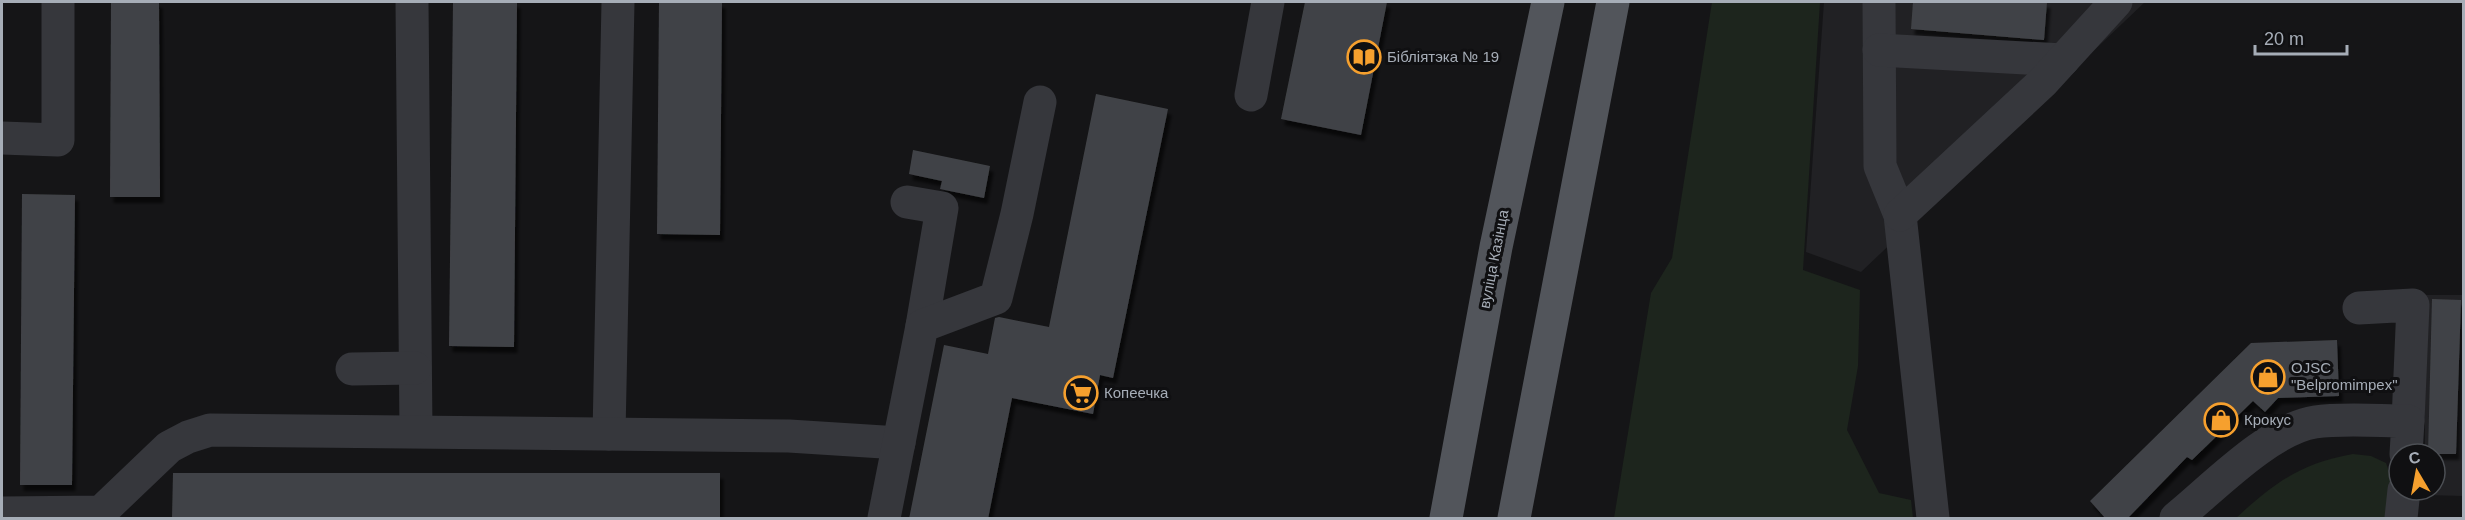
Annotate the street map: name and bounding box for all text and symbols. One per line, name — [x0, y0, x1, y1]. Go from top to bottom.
scale bar — [2255, 18, 2346, 56]
text: 20 m — [2264, 29, 2304, 49]
library icon: Бібліятэка № 19 — [1346, 39, 1382, 75]
place label: Бібліятэка № 19 — [1387, 48, 1499, 65]
street label: вуліца Казінца — [1476, 207, 1512, 310]
shop icon: OJSC "Belpromimpex" — [2250, 359, 2286, 395]
place label: OJSC "Belpromimpex" — [2291, 359, 2398, 393]
supermarket icon: Копеечка — [1063, 375, 1099, 411]
place label: Копеечка — [1104, 384, 1169, 401]
shop icon: Крокус — [2203, 402, 2239, 438]
place label: Крокус — [2244, 411, 2291, 428]
north arrow — [2387, 442, 2447, 502]
text: С — [2407, 448, 2422, 467]

